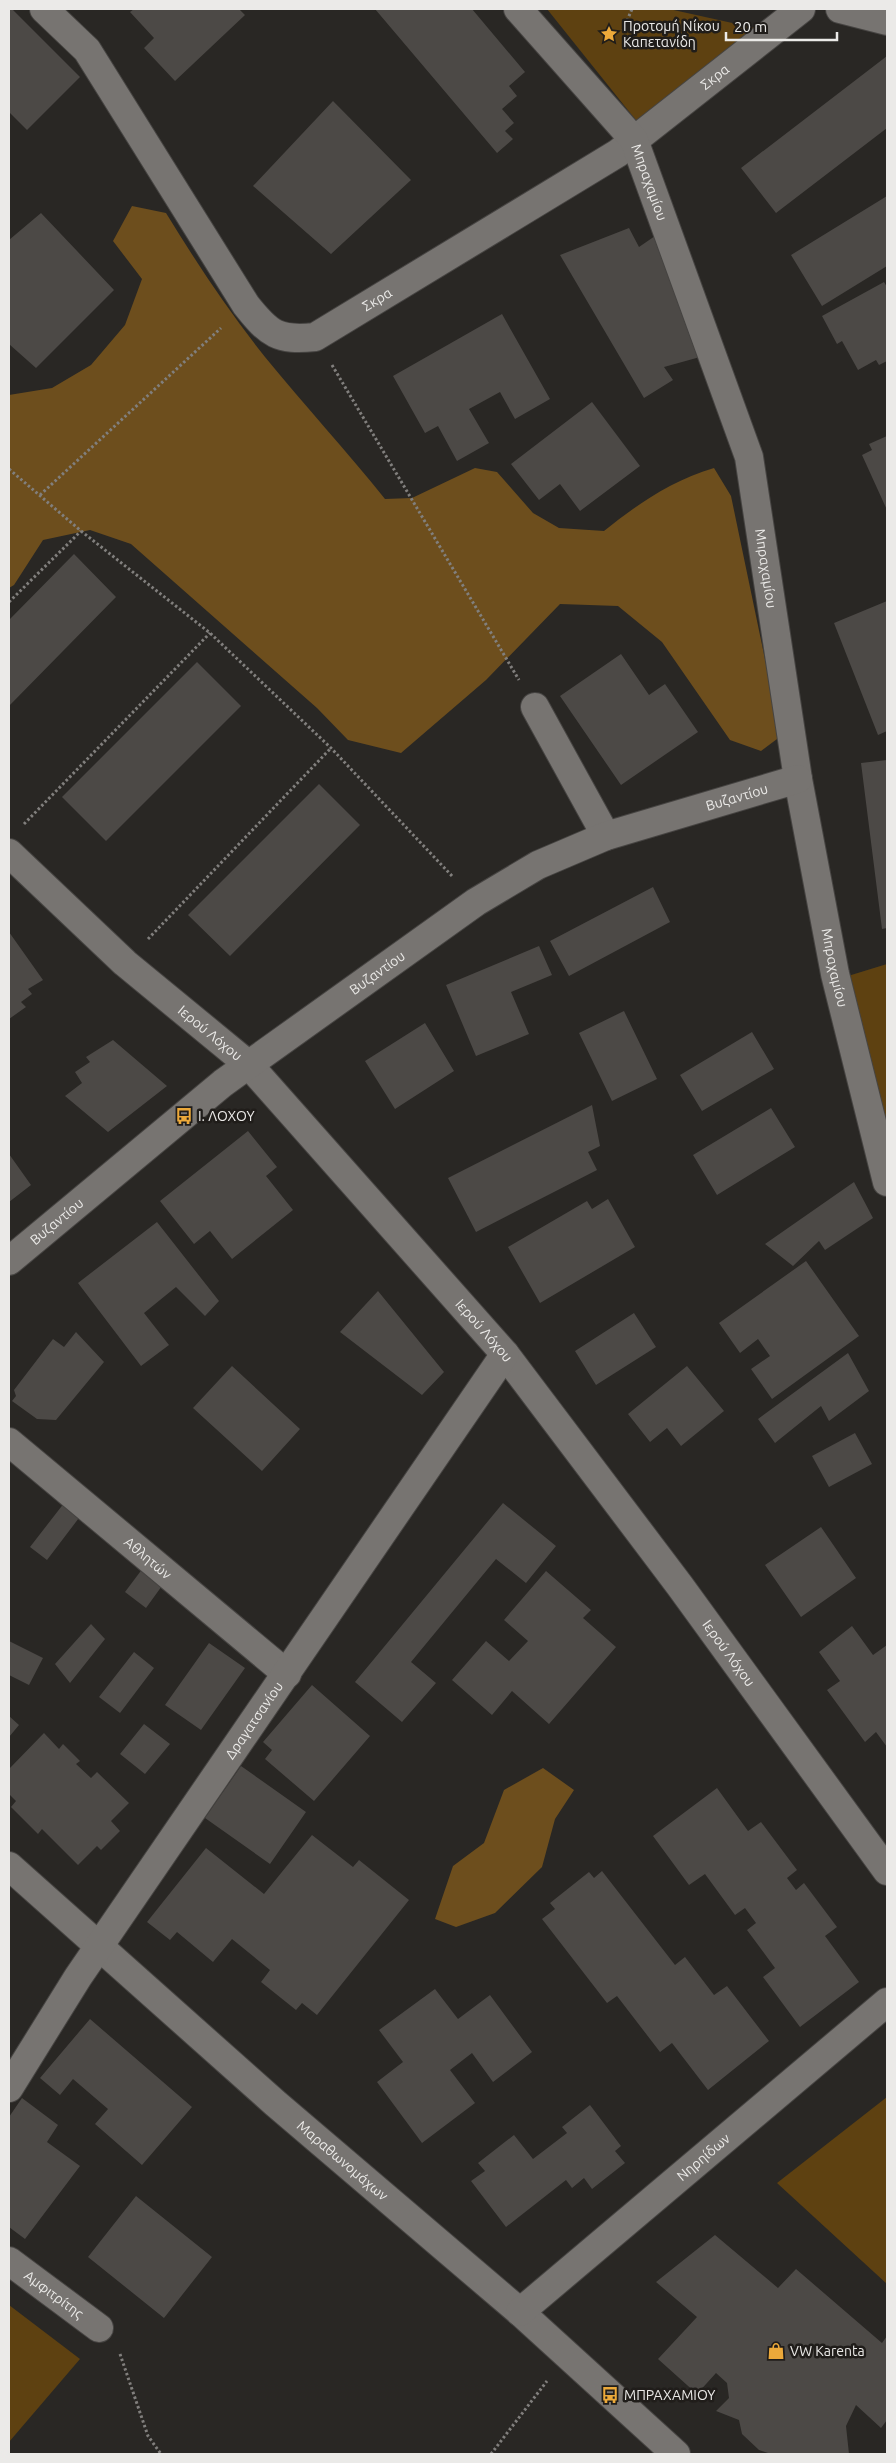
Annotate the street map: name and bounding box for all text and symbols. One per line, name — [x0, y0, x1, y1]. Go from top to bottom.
scale bar — [726, 10, 837, 42]
place label: Προτομή Νίκου Καπετανίδη — [623, 18, 720, 50]
text: 20 m — [734, 18, 767, 35]
place icon: Προτομή Νίκου Καπετανίδη — [599, 24, 619, 44]
street label: Σκρα — [697, 60, 733, 93]
street label: Μπραχαμίου — [628, 142, 671, 223]
street label: Σκρα — [359, 284, 395, 314]
street label: Μπραχαμίου — [752, 528, 780, 609]
street label: Βυζαντίου — [704, 780, 770, 814]
street label: Μπραχαμίου — [818, 927, 851, 1009]
street label: Βυζαντίου — [346, 947, 408, 998]
street label: Ιερού Λόχου — [175, 1002, 245, 1064]
bus stop icon: Ι. ΛΟΧΟΥ — [174, 1106, 194, 1126]
place label: Ι. ΛΟΧΟΥ — [198, 1108, 255, 1124]
street label: Βυζαντίου — [27, 1195, 87, 1248]
street label: Ιερού Λόχου — [452, 1296, 516, 1365]
street label: Αθλητών — [121, 1534, 175, 1582]
street label: Ιερού Λόχου — [699, 1617, 758, 1689]
street label: Δραγατσανίου — [222, 1678, 286, 1762]
street label: Μαραθωνομάχων — [294, 2117, 391, 2204]
street label: Νηρηίδων — [674, 2130, 733, 2184]
street label: Αμφιτρίτης — [21, 2267, 87, 2322]
shop icon: VW Karenta — [766, 2341, 786, 2361]
place label: VW Karenta — [790, 2343, 865, 2359]
bus stop icon: ΜΠΡΑΧΑΜΙΟΥ — [600, 2385, 620, 2405]
place label: ΜΠΡΑΧΑΜΙΟΥ — [624, 2387, 715, 2403]

